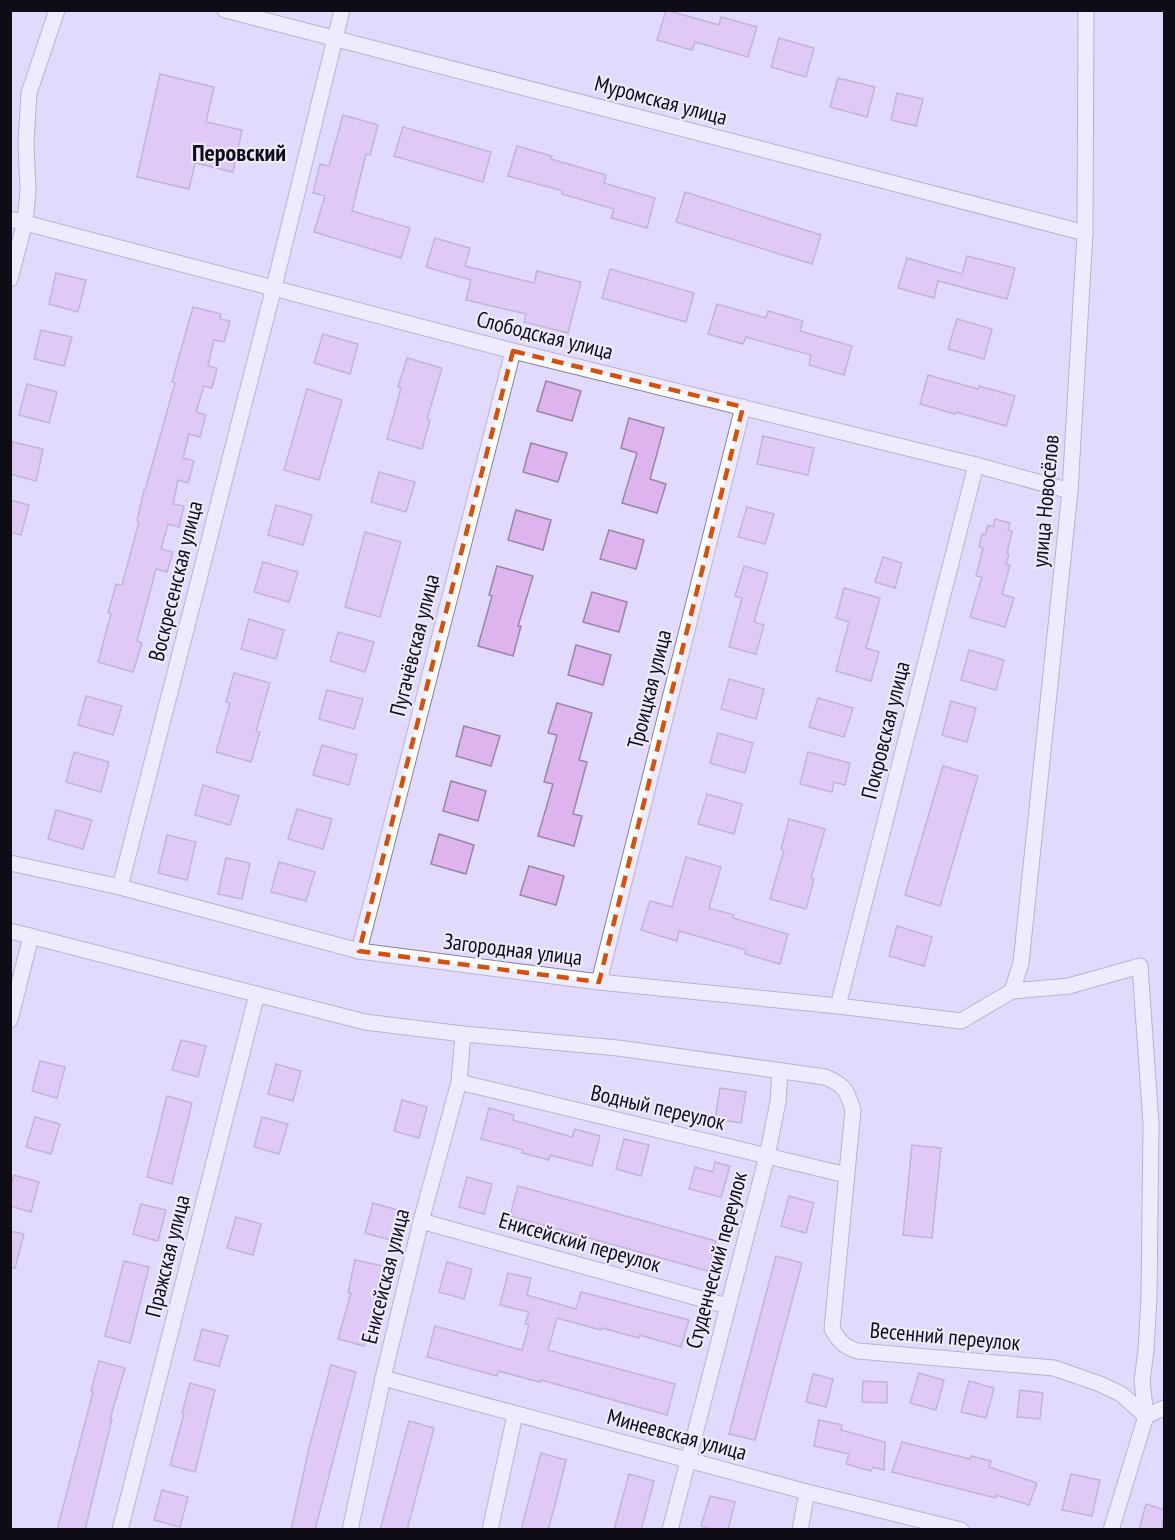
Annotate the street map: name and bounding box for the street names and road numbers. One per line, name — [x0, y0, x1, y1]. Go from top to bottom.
street label: Муромская улица — [592, 69, 730, 131]
street label: Слободская улица — [474, 305, 616, 365]
street label: улица Новосёлов — [1025, 433, 1065, 568]
street label: Воскресенская улица — [142, 498, 208, 664]
street label: Пугачёвская улица — [383, 571, 445, 719]
street label: Троицкая улица — [621, 627, 677, 751]
street label: Покровская улица — [854, 658, 916, 802]
street label: Загородная улица — [442, 927, 584, 971]
street label: Водный переулок — [588, 1078, 728, 1136]
street label: Студенческий переулок — [679, 1168, 753, 1352]
street label: Пражская улица — [138, 1192, 196, 1320]
street label: Енисейская улица — [355, 1206, 415, 1346]
street label: Енисейский переулок — [496, 1206, 665, 1279]
street label: Весенний переулок — [869, 1315, 1022, 1357]
street label: Минеевская улица — [604, 1402, 750, 1466]

